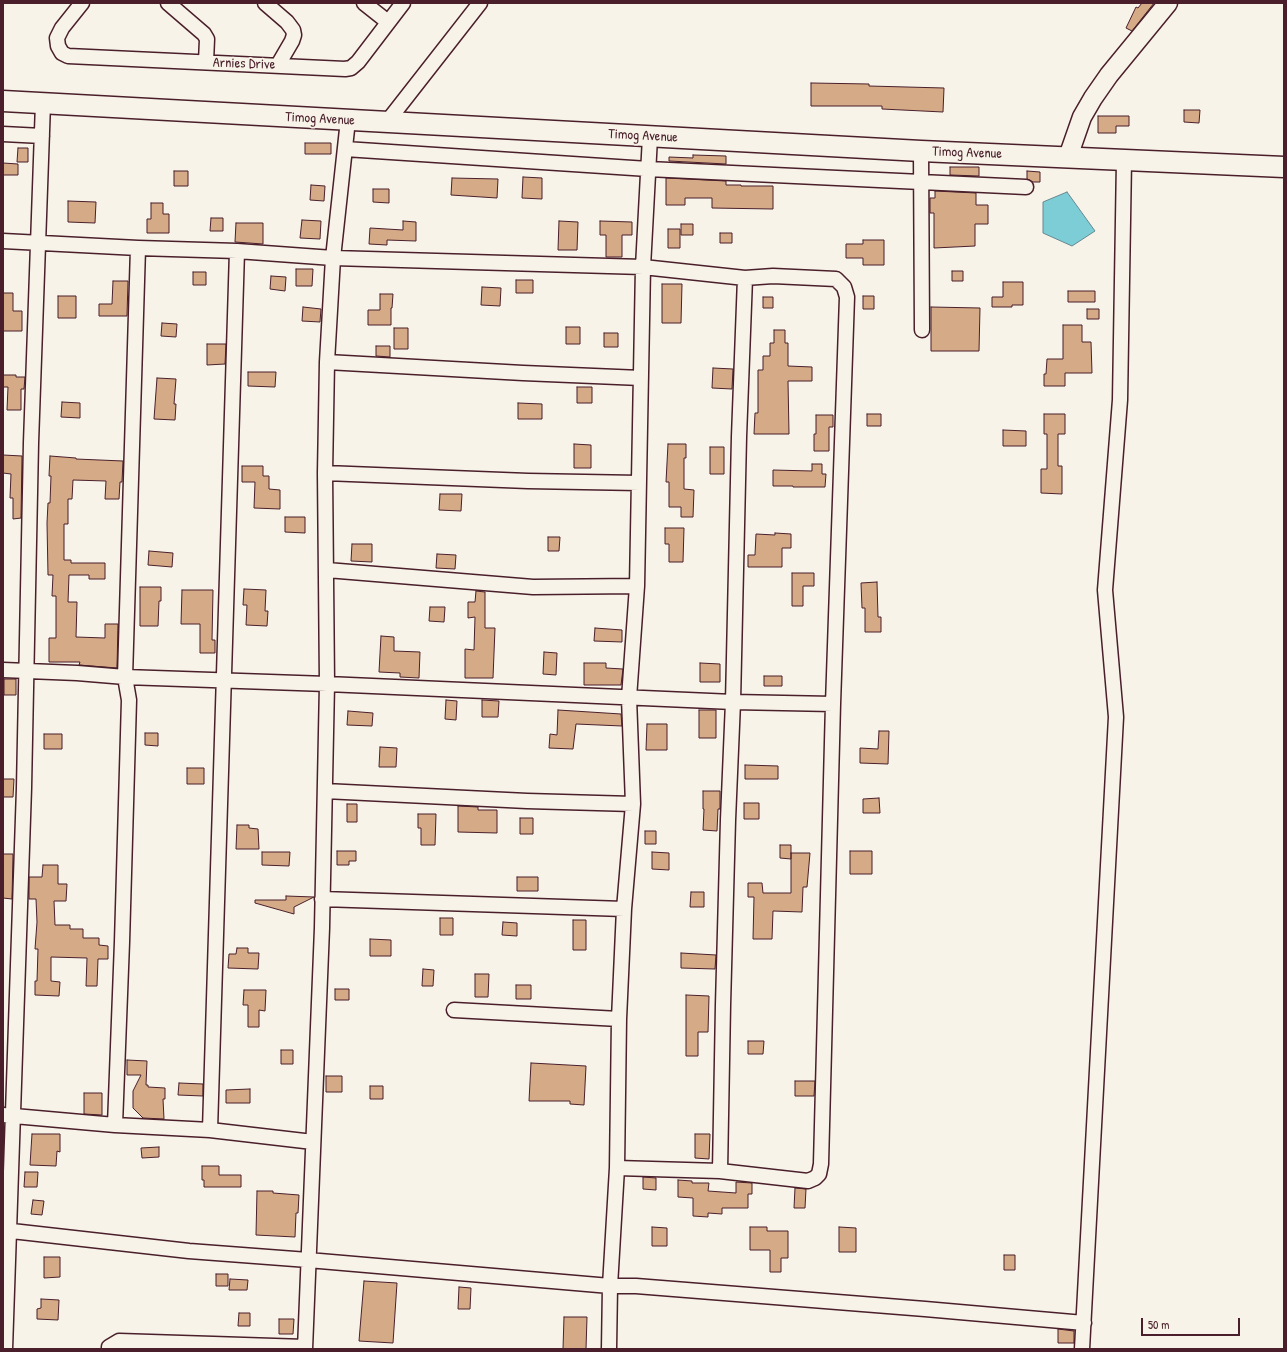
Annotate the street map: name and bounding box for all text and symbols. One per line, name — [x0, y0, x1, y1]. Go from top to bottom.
street label: Arnies Drive — [213, 55, 275, 73]
street label: Timog Avenue — [285, 109, 355, 129]
street label: Timog Avenue — [608, 126, 678, 146]
street label: Timog Avenue — [932, 143, 1002, 163]
scale bar — [1143, 1310, 1242, 1336]
text: 50 m — [1148, 1316, 1169, 1333]

